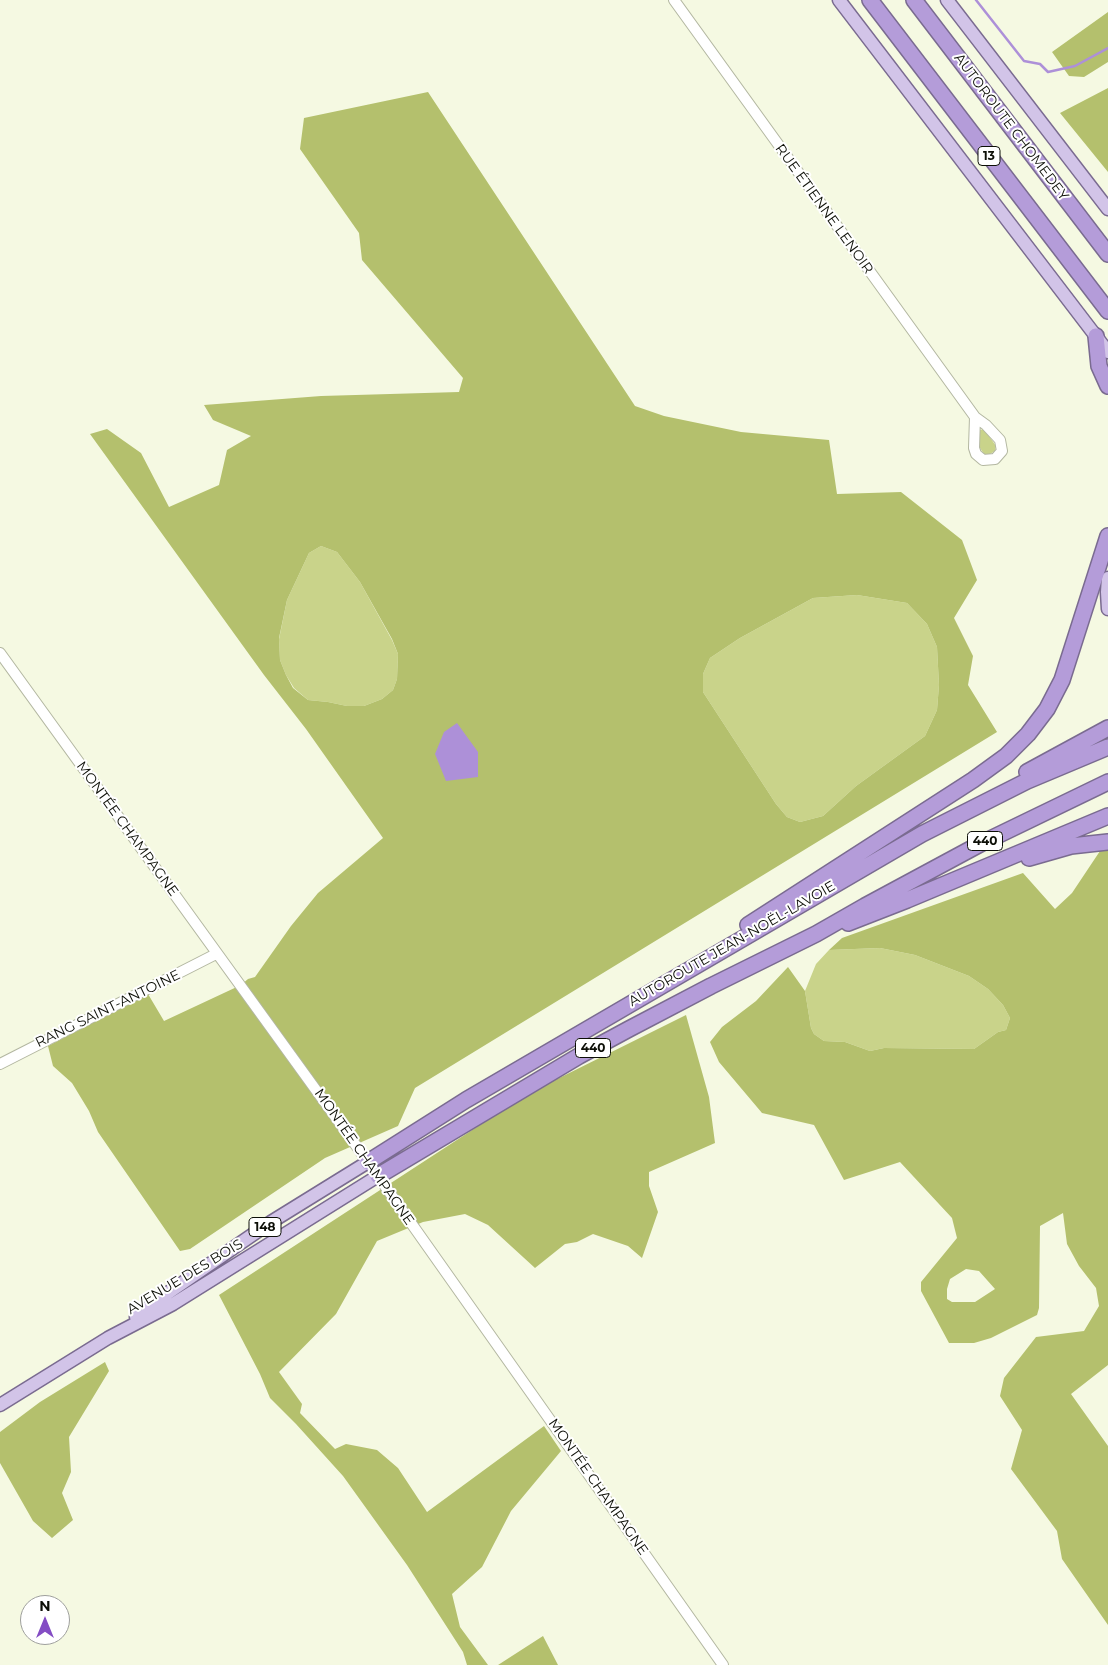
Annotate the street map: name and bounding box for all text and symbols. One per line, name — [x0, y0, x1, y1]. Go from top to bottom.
street label: AUTOROUTE CHOMEDEY — [950, 50, 1072, 204]
street label: RUE ÉTIENNE LENOIR — [771, 141, 877, 277]
road number: 13 — [978, 146, 1000, 166]
street label: MONTÉE CHAMPAGNE — [72, 758, 182, 900]
road number: 440 — [968, 831, 1002, 850]
street label: AUTOROUTE JEAN-NOËL-LAVOIE — [626, 878, 838, 1010]
street label: RANG SAINT-ANTOINE — [33, 967, 183, 1051]
road number: 440 — [576, 1038, 610, 1058]
street label: MONTÉE CHAMPAGNE — [311, 1086, 417, 1228]
road number: 148 — [249, 1218, 281, 1236]
street label: AVENUE DES BOIS — [124, 1236, 246, 1318]
street label: MONTÉE CHAMPAGNE — [545, 1416, 651, 1558]
north arrow — [20, 1595, 70, 1645]
text: N — [39, 1597, 51, 1615]

